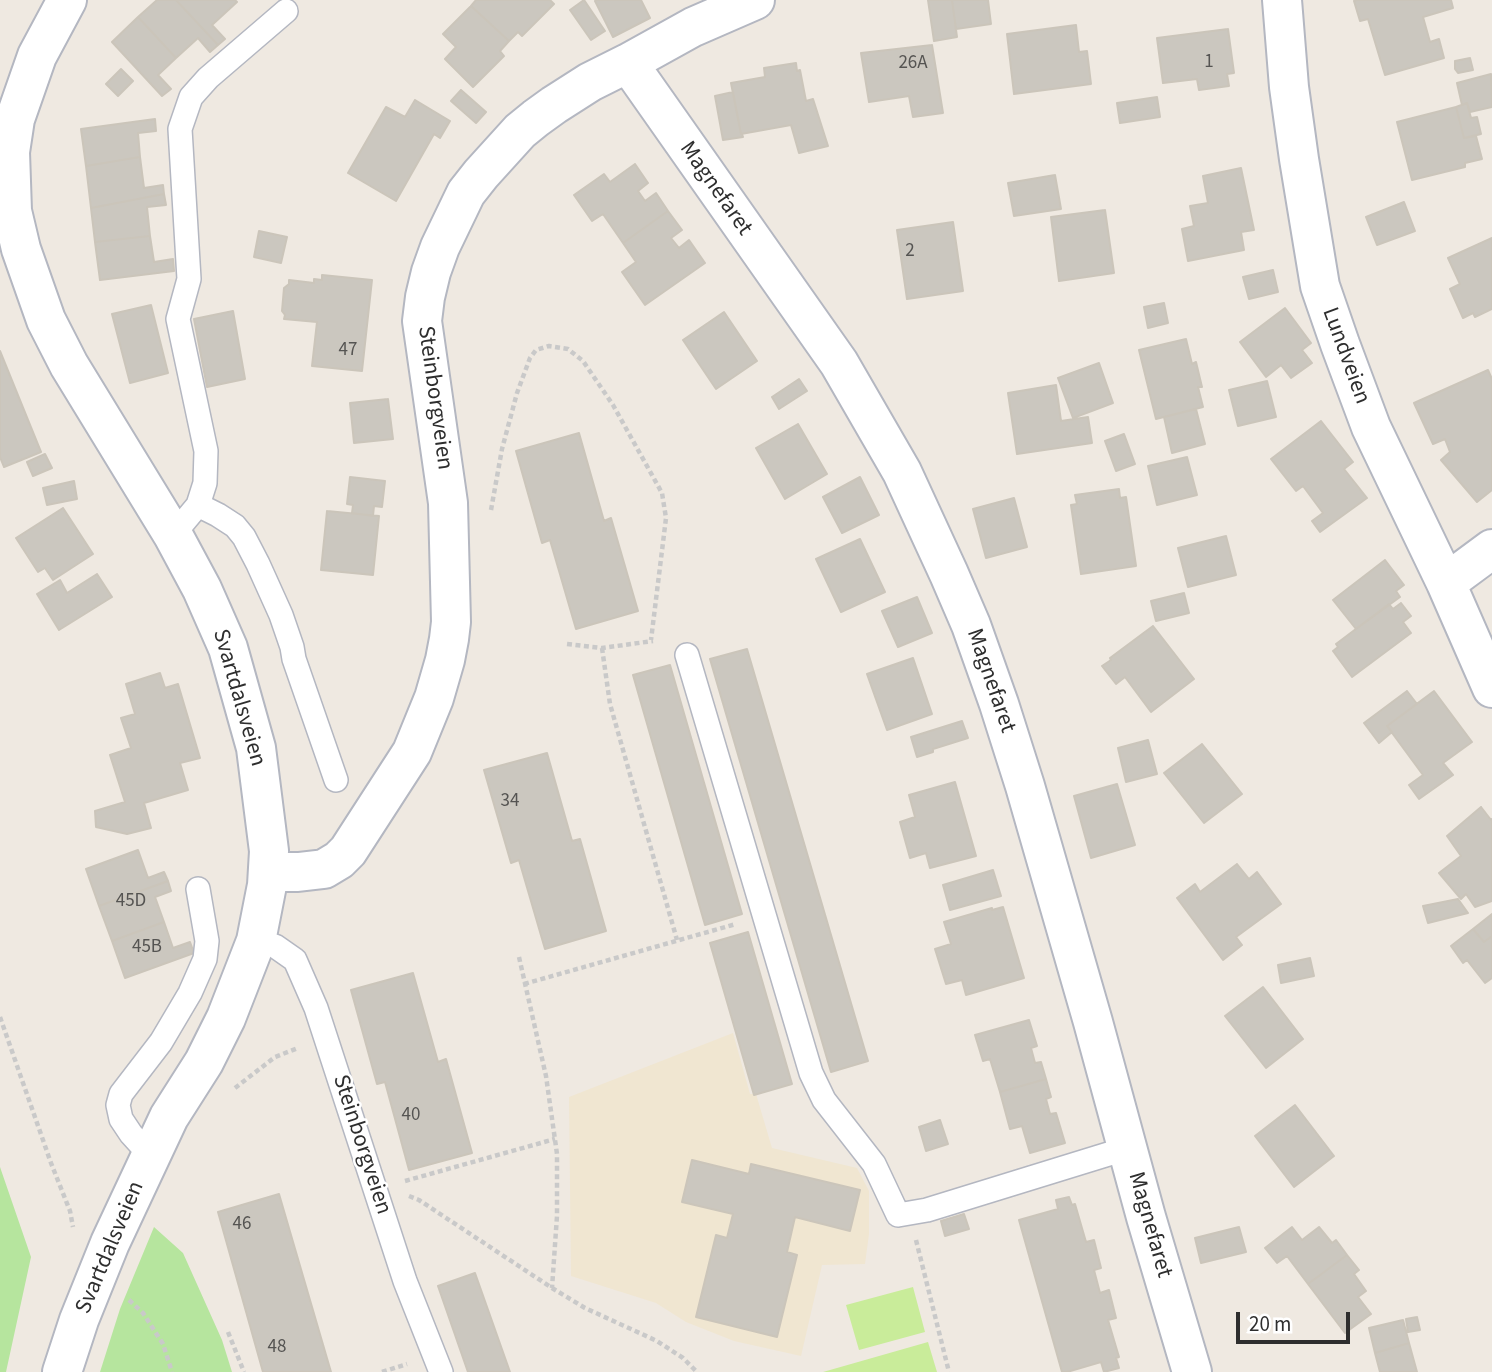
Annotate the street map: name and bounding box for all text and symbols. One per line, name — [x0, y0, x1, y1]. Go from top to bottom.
house number: 1 — [1204, 52, 1214, 74]
house number: 26A — [898, 53, 928, 75]
street label: Magnefaret — [673, 137, 757, 241]
house number: 2 — [905, 241, 915, 263]
street label: Lundveien — [1315, 304, 1375, 408]
street label: Steinborgveien — [410, 324, 458, 472]
house number: 47 — [339, 340, 357, 362]
street label: Magnefaret — [959, 625, 1021, 737]
street label: Svartdalsveien — [205, 626, 271, 770]
house number: 34 — [501, 791, 519, 813]
house number: 45D — [116, 891, 146, 913]
house number: 45B — [132, 937, 162, 959]
street label: Steinborgveien — [325, 1072, 397, 1218]
house number: 40 — [402, 1105, 420, 1127]
street label: Magnefaret — [1121, 1169, 1177, 1281]
street label: Svartdalsveien — [71, 1178, 151, 1318]
house number: 46 — [233, 1214, 251, 1236]
scale bar — [1240, 1298, 1354, 1342]
text: 20 m — [1249, 1309, 1291, 1339]
house number: 48 — [268, 1337, 286, 1359]

